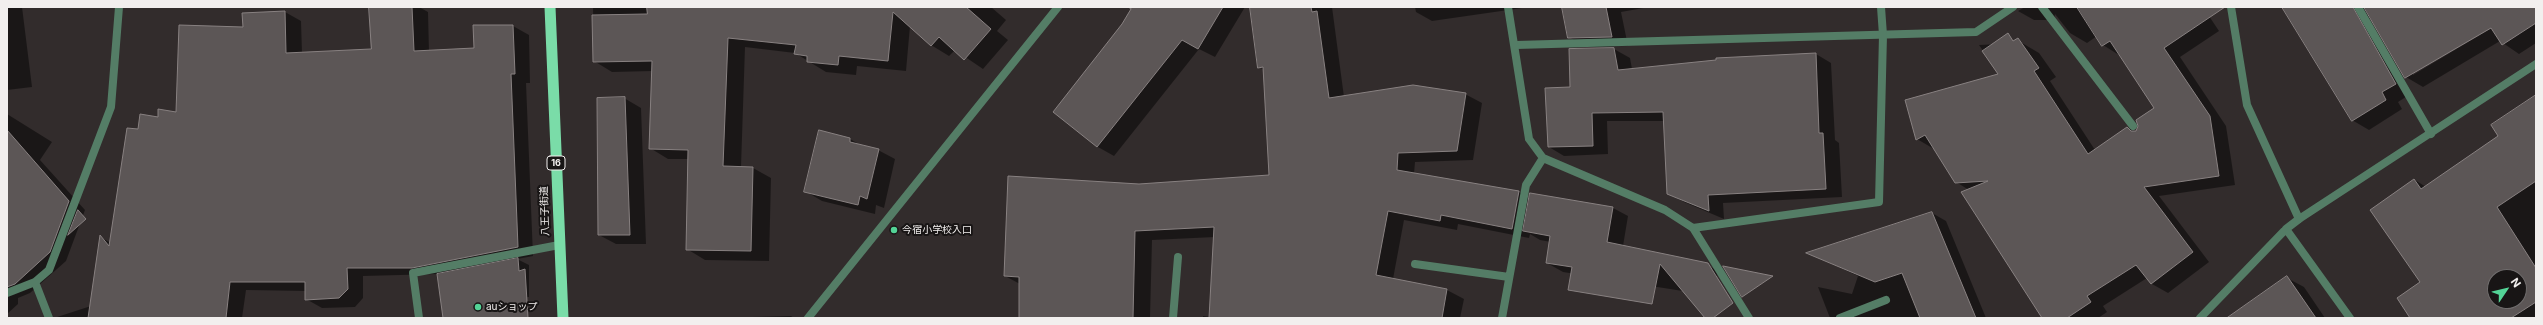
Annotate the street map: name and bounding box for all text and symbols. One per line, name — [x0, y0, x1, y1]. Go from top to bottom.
road number: 16 — [547, 156, 565, 170]
street label: 八王子街道 — [538, 186, 552, 236]
place label: 今宿小学校入口 — [902, 224, 972, 236]
marker: 今宿小学校入口 — [889, 225, 899, 235]
north arrow — [2487, 269, 2527, 309]
text: N — [2508, 275, 2524, 290]
place label: auショップ — [486, 301, 538, 313]
marker: auショップ — [473, 302, 483, 312]

